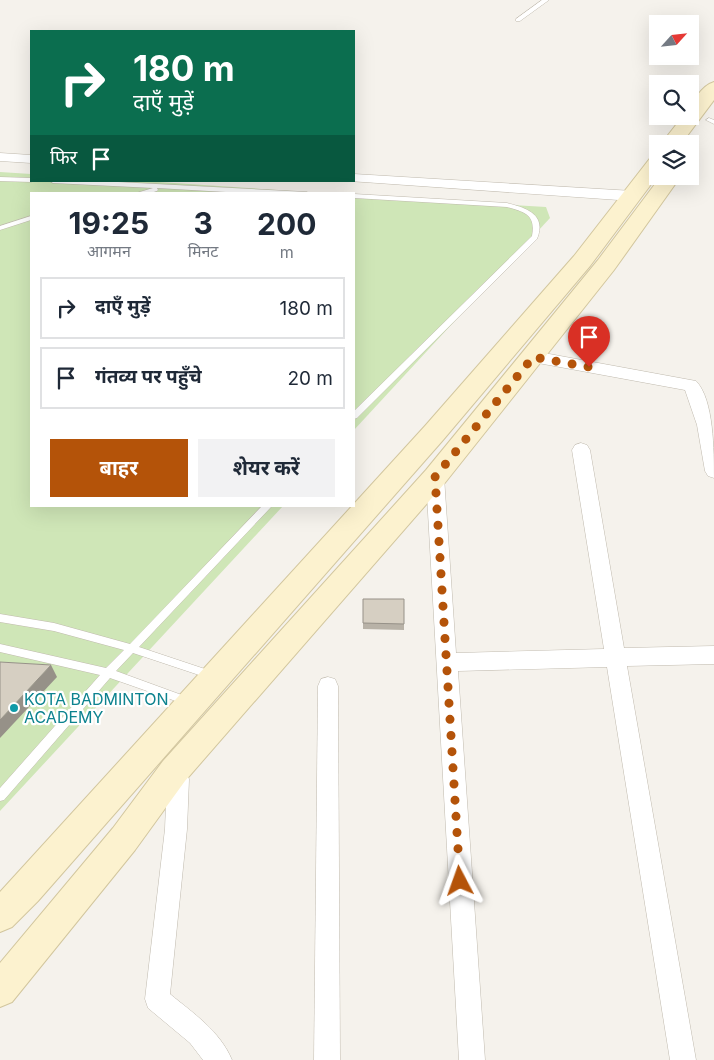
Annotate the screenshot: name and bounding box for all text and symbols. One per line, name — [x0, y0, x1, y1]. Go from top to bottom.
north arrow — [649, 15, 699, 65]
map controls — [649, 15, 699, 185]
text: 180 m — [133, 47, 235, 89]
icon: right — [50, 50, 115, 115]
button: search — [649, 75, 699, 125]
text: दाएँ मुड़ें — [133, 89, 194, 115]
button: layers — [649, 135, 699, 185]
icon: arrive — [87, 145, 115, 173]
text: फिर — [50, 146, 77, 169]
text: 19:25 — [69, 205, 149, 241]
text: 3 — [193, 205, 213, 241]
text: 200 — [257, 206, 316, 242]
text: आगमन — [87, 241, 131, 261]
text: मिनट — [188, 241, 218, 261]
text: m — [280, 242, 294, 262]
icon: right — [52, 294, 80, 322]
text: दाएँ मुड़ें — [95, 295, 151, 318]
text: 180 m — [280, 297, 333, 320]
pin — [568, 316, 610, 367]
icon: arrive — [575, 323, 603, 351]
icon: arrive — [52, 364, 80, 392]
text: गंतव्य पर पहुँचे — [95, 365, 202, 388]
text: 20 m — [287, 367, 333, 390]
button: बाहर — [50, 439, 188, 497]
button: शेयर करें — [198, 439, 335, 497]
place label: KOTA BADMINTON ACADEMY — [24, 689, 168, 727]
marker: KOTA BADMINTON ACADEMY — [8, 702, 20, 714]
position arrow — [433, 854, 485, 906]

